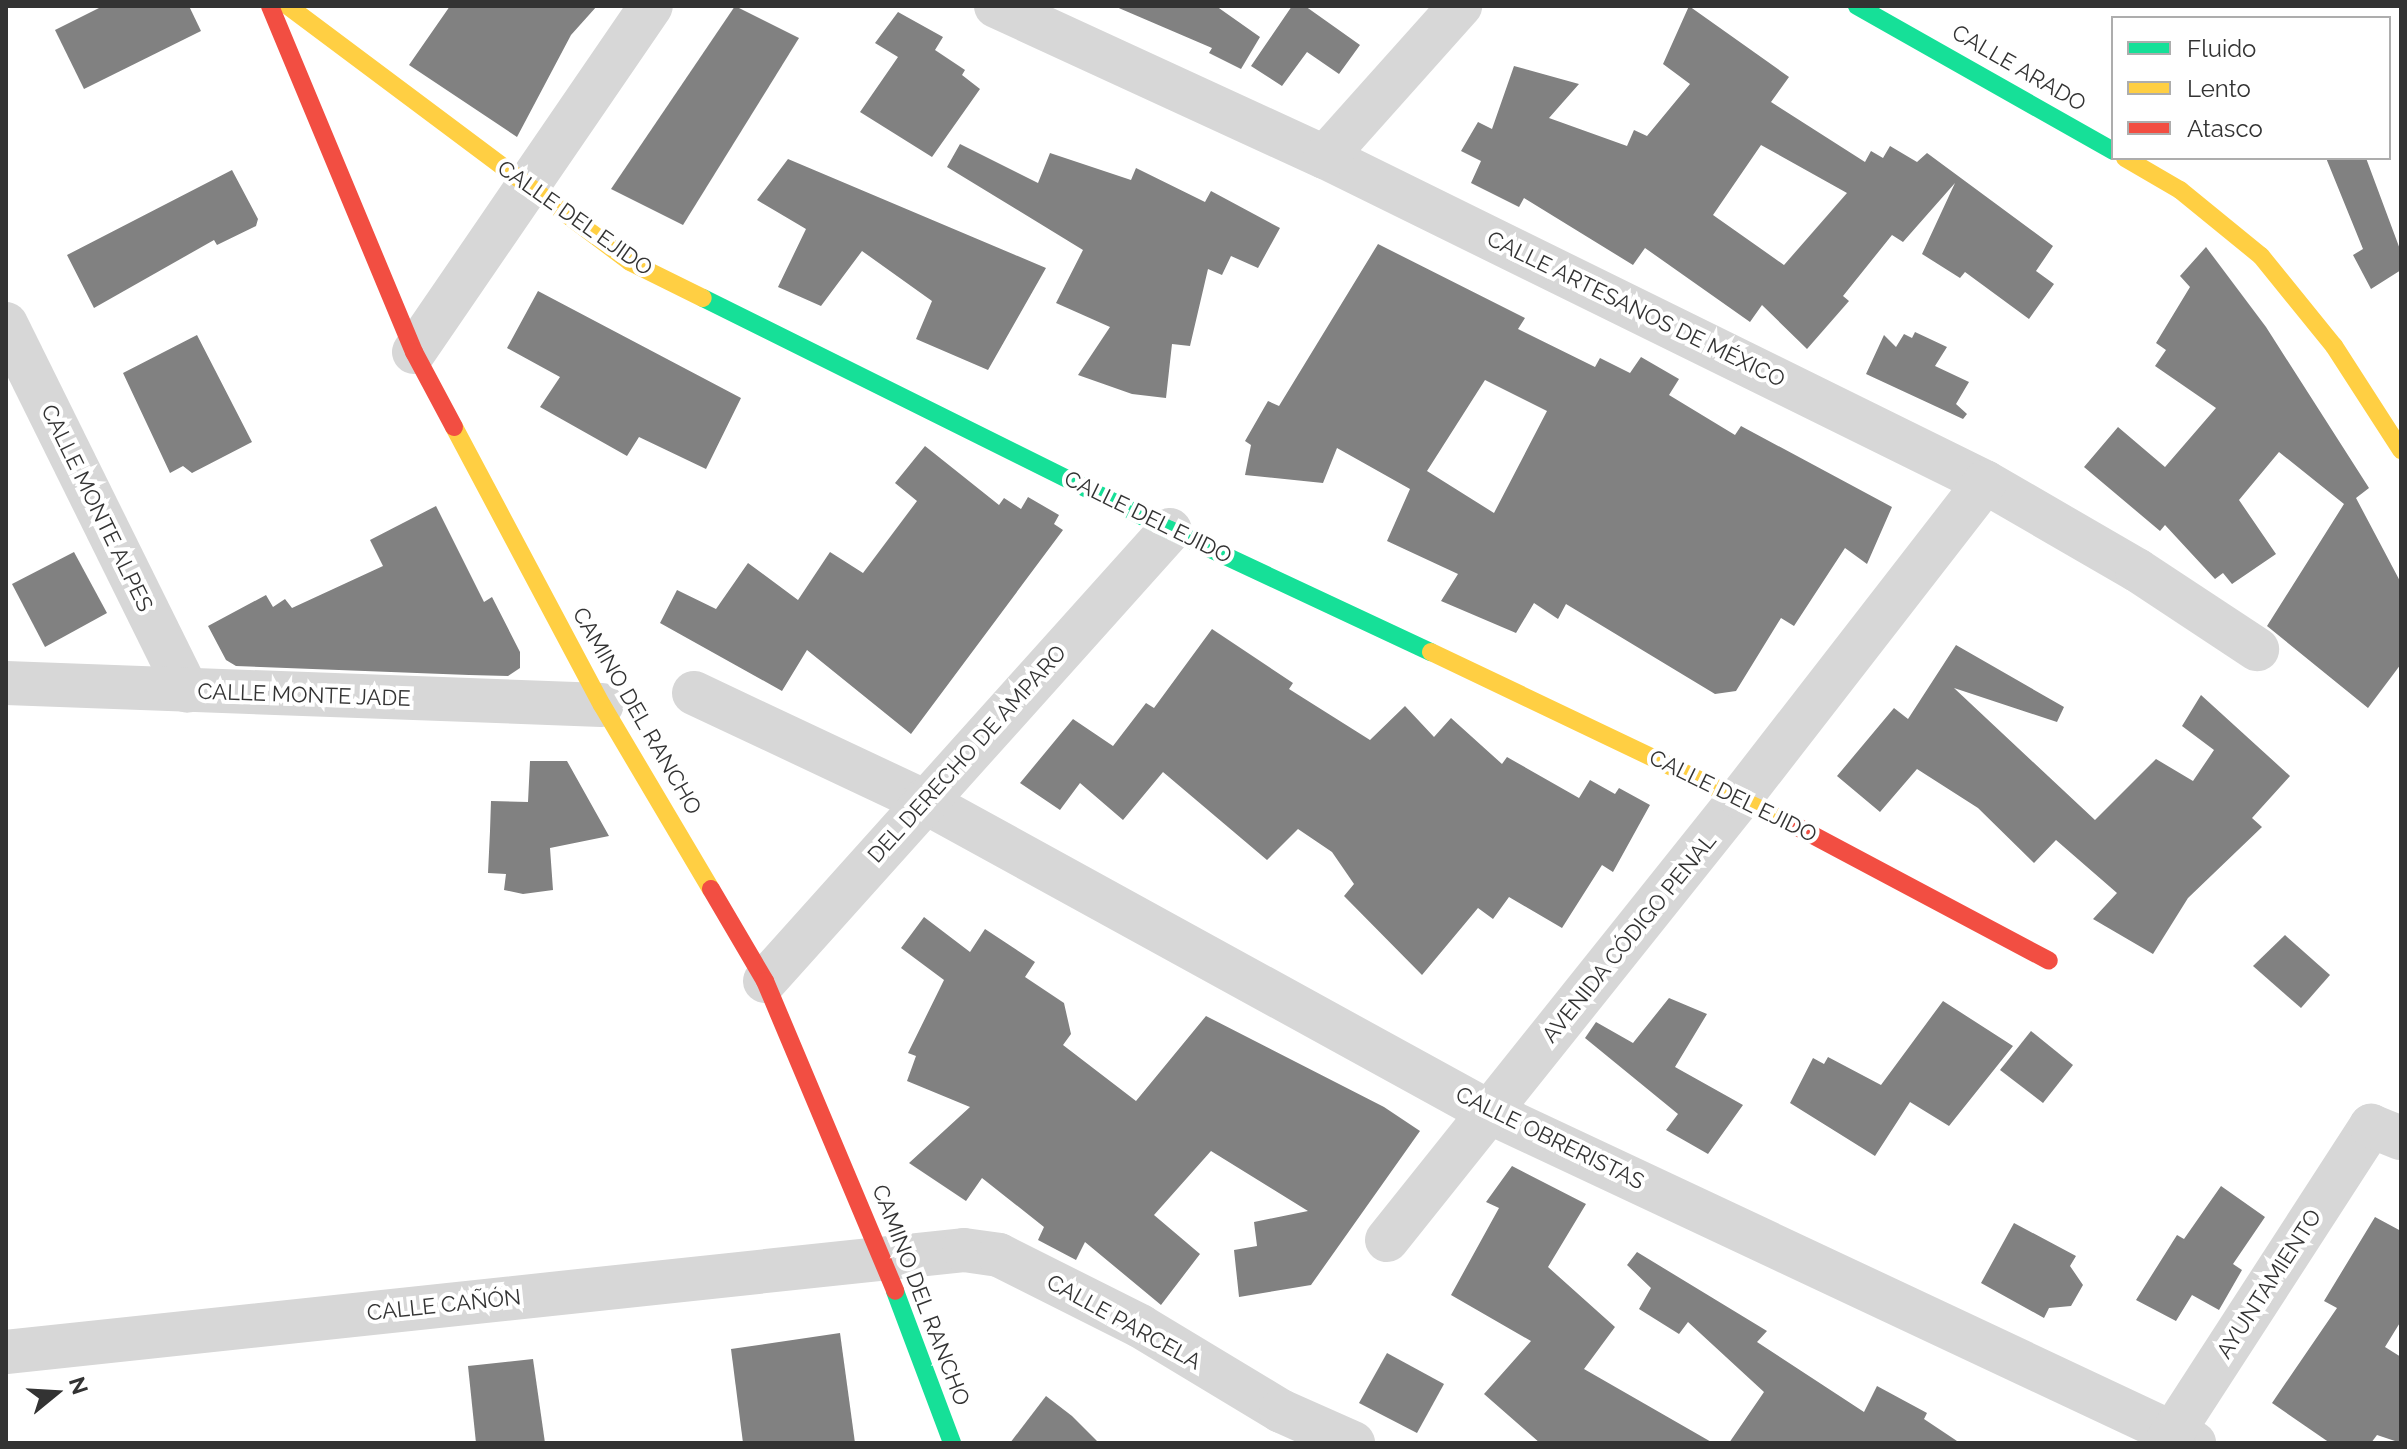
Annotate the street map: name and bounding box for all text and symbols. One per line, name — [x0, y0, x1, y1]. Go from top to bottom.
legend — [2111, 16, 2391, 160]
street label: CALLE ARADO — [1947, 19, 2091, 117]
text: Fluido — [2187, 34, 2256, 63]
text: Lento — [2187, 74, 2251, 103]
text: Atasco — [2187, 114, 2263, 143]
street label: CALLE DEL EJIDO — [492, 155, 658, 281]
street label: CALLE ARTESANOS DE MÉXICO — [1482, 225, 1790, 393]
street label: CALLE MONTE ALPES — [35, 400, 159, 616]
street label: CALLE DEL EJIDO — [1060, 465, 1236, 569]
street label: CAMINO DEL RANCHO — [567, 603, 707, 819]
street label: DEL DERECHO DE AMPARO — [862, 639, 1072, 869]
street label: CALLE MONTE JADE — [197, 678, 411, 712]
street label: CALLE DEL EJIDO — [1645, 744, 1821, 848]
street label: AVENIDA CÓDIGO PENAL — [1536, 828, 1722, 1048]
street label: CALLE OBRERISTAS — [1451, 1081, 1649, 1195]
street label: CAMINO DEL RANCHO — [867, 1180, 975, 1410]
street label: AYUNTAMIENTO — [2211, 1205, 2327, 1363]
street label: CALLE PARCELA — [1042, 1269, 1206, 1375]
street label: CALLE CAÑÓN — [366, 1284, 522, 1326]
north arrow — [16, 1353, 96, 1433]
text: N — [64, 1374, 94, 1398]

